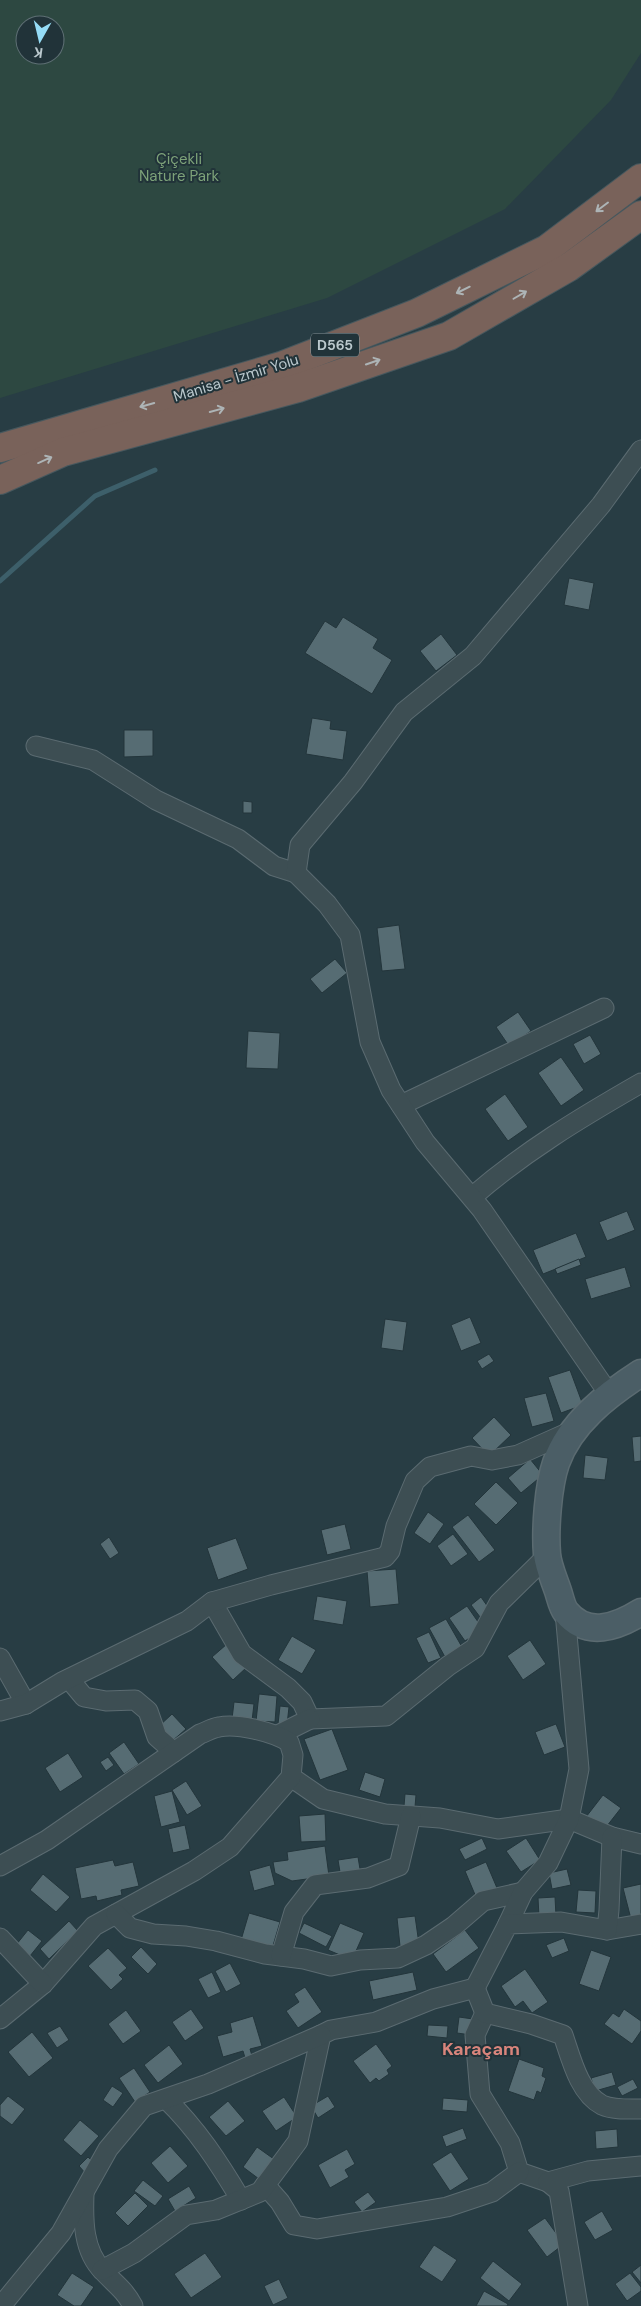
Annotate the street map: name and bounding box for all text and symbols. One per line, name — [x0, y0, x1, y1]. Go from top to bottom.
north arrow — [15, 15, 65, 65]
text: K — [32, 43, 44, 62]
park label: Çiçekli Nature Park — [139, 149, 220, 186]
one-way arrow — [595, 202, 609, 212]
one-way arrow — [456, 285, 471, 295]
one-way arrow — [512, 290, 526, 300]
road number: D565 — [311, 334, 359, 356]
street label: Manisa - İzmir Yolu — [171, 349, 301, 407]
one-way arrow — [364, 357, 380, 367]
one-way arrow — [139, 400, 155, 410]
one-way arrow — [209, 405, 225, 414]
one-way arrow — [37, 454, 52, 464]
district label: Karaçam — [442, 2037, 520, 2061]

